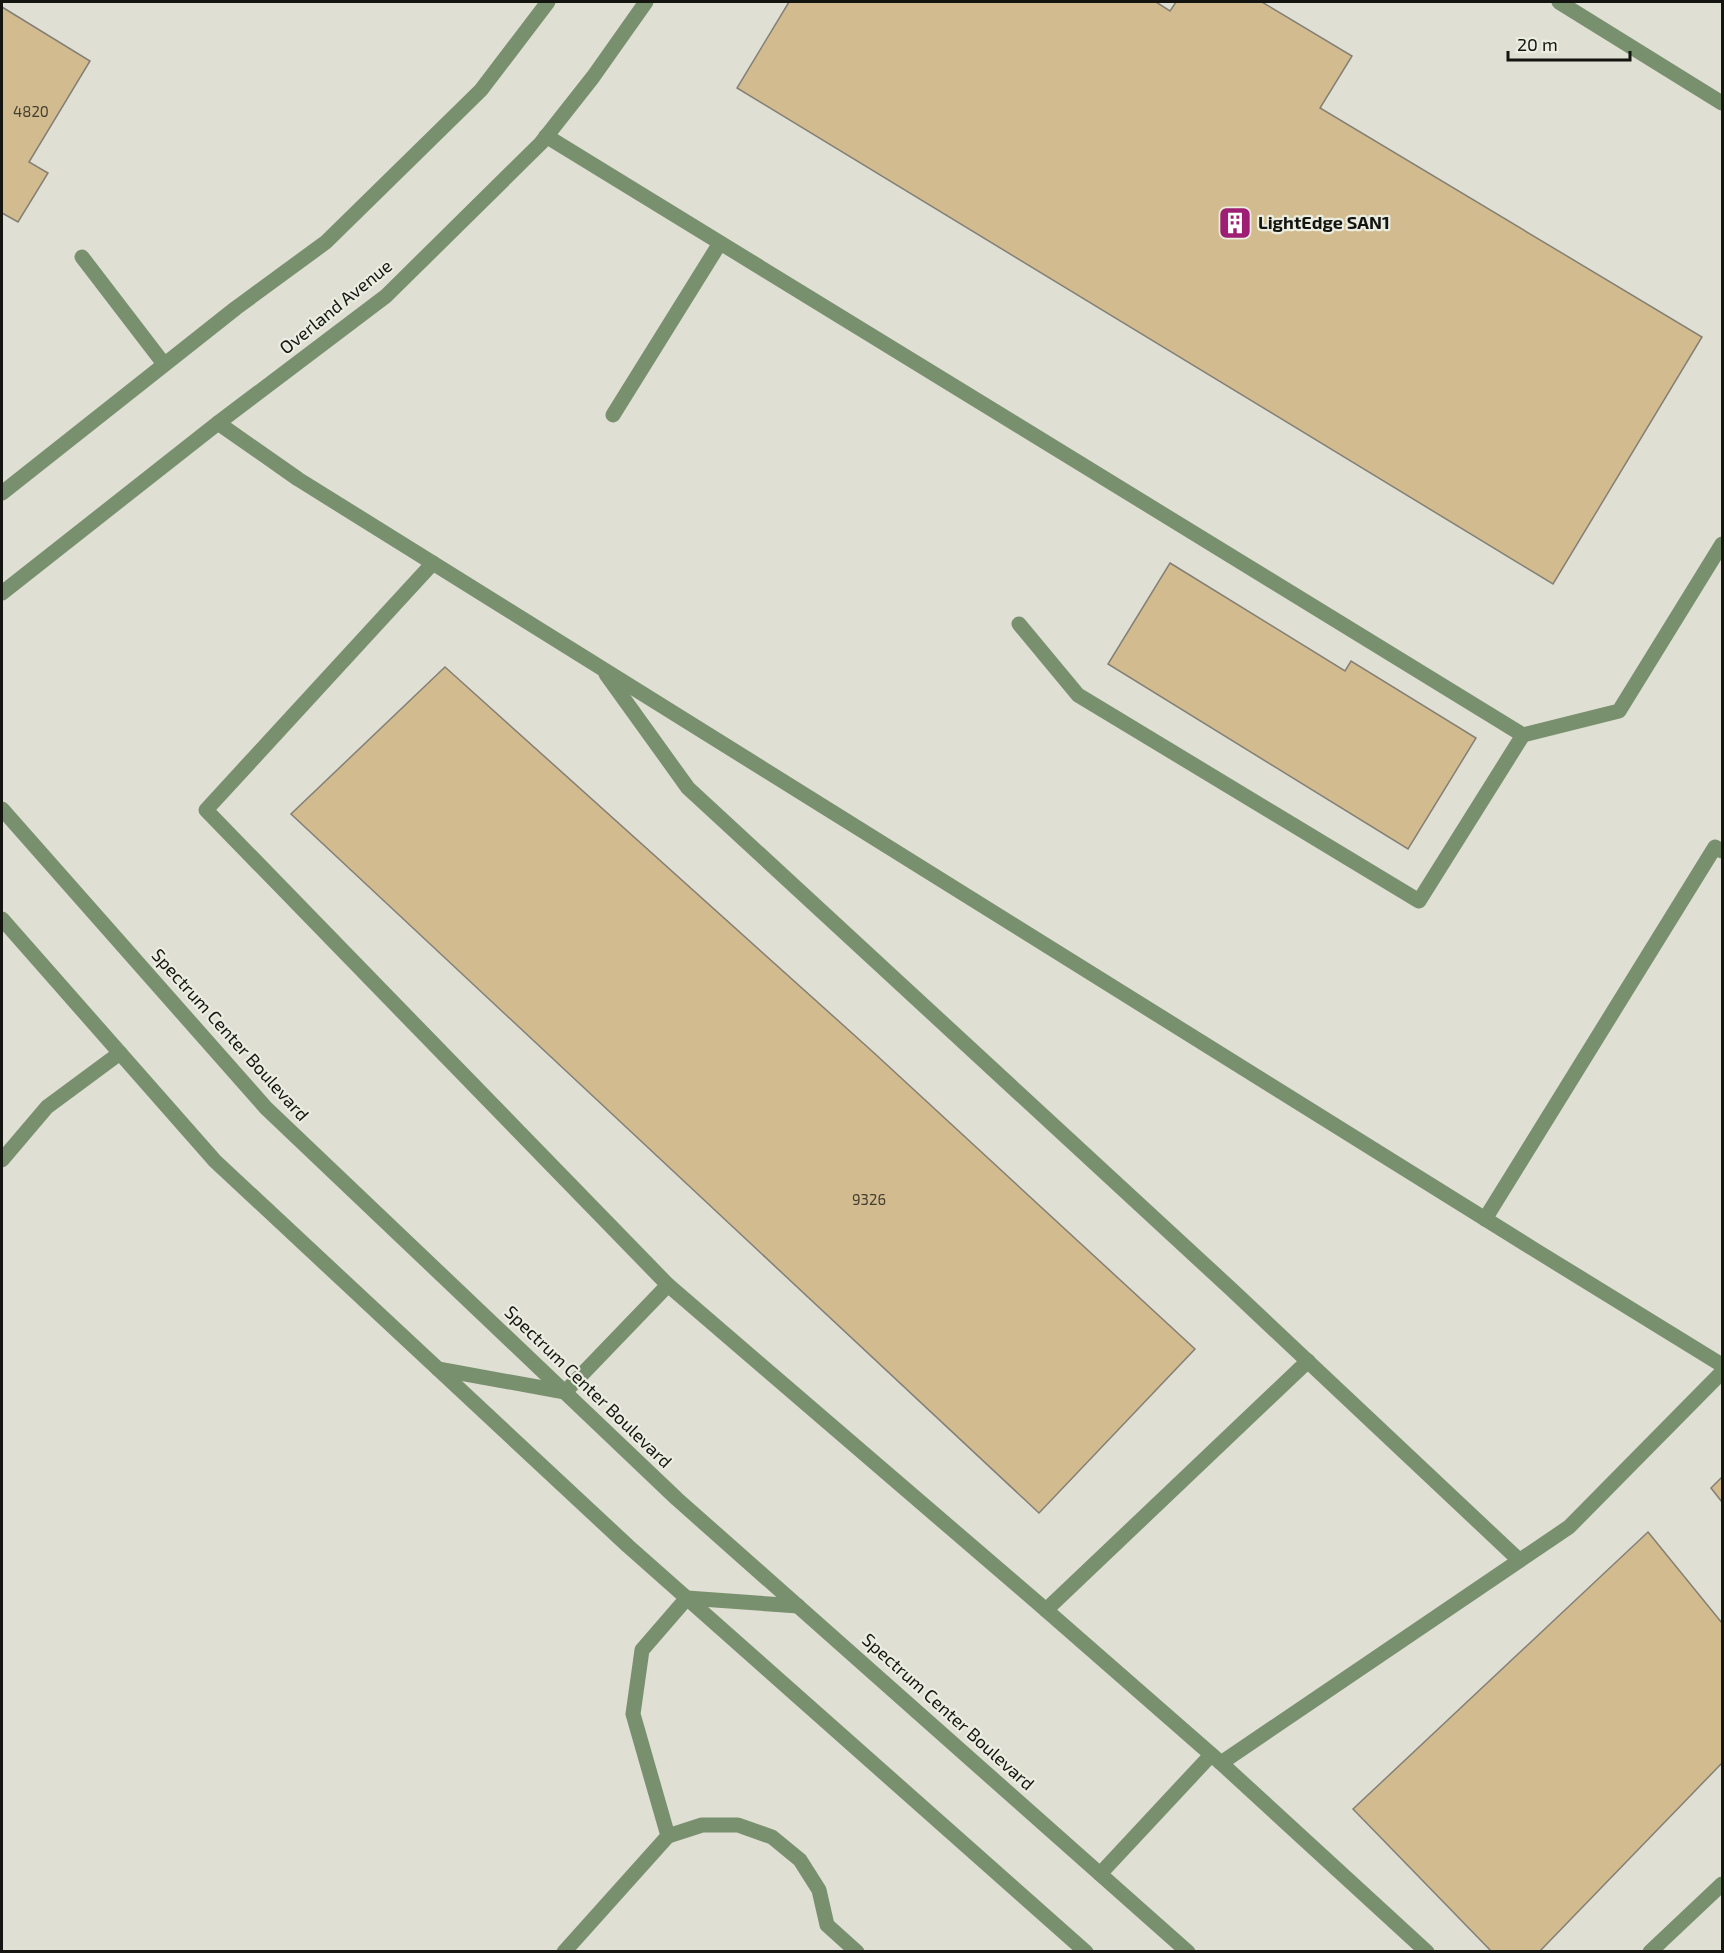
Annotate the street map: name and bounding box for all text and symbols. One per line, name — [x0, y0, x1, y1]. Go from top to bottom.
scale bar — [1508, 24, 1630, 62]
text: 20 m — [1517, 33, 1558, 55]
house number: 4820 — [13, 102, 49, 120]
building icon: LightEdge SAN1 — [1217, 205, 1253, 241]
place label: LightEdge SAN1 — [1258, 211, 1390, 233]
street label: Overland Avenue — [275, 254, 396, 358]
street label: Spectrum Center Boulevard — [148, 944, 314, 1125]
house number: 9326 — [852, 1190, 886, 1208]
street label: Spectrum Center Boulevard — [500, 1301, 677, 1472]
street label: Spectrum Center Boulevard — [858, 1628, 1039, 1794]

